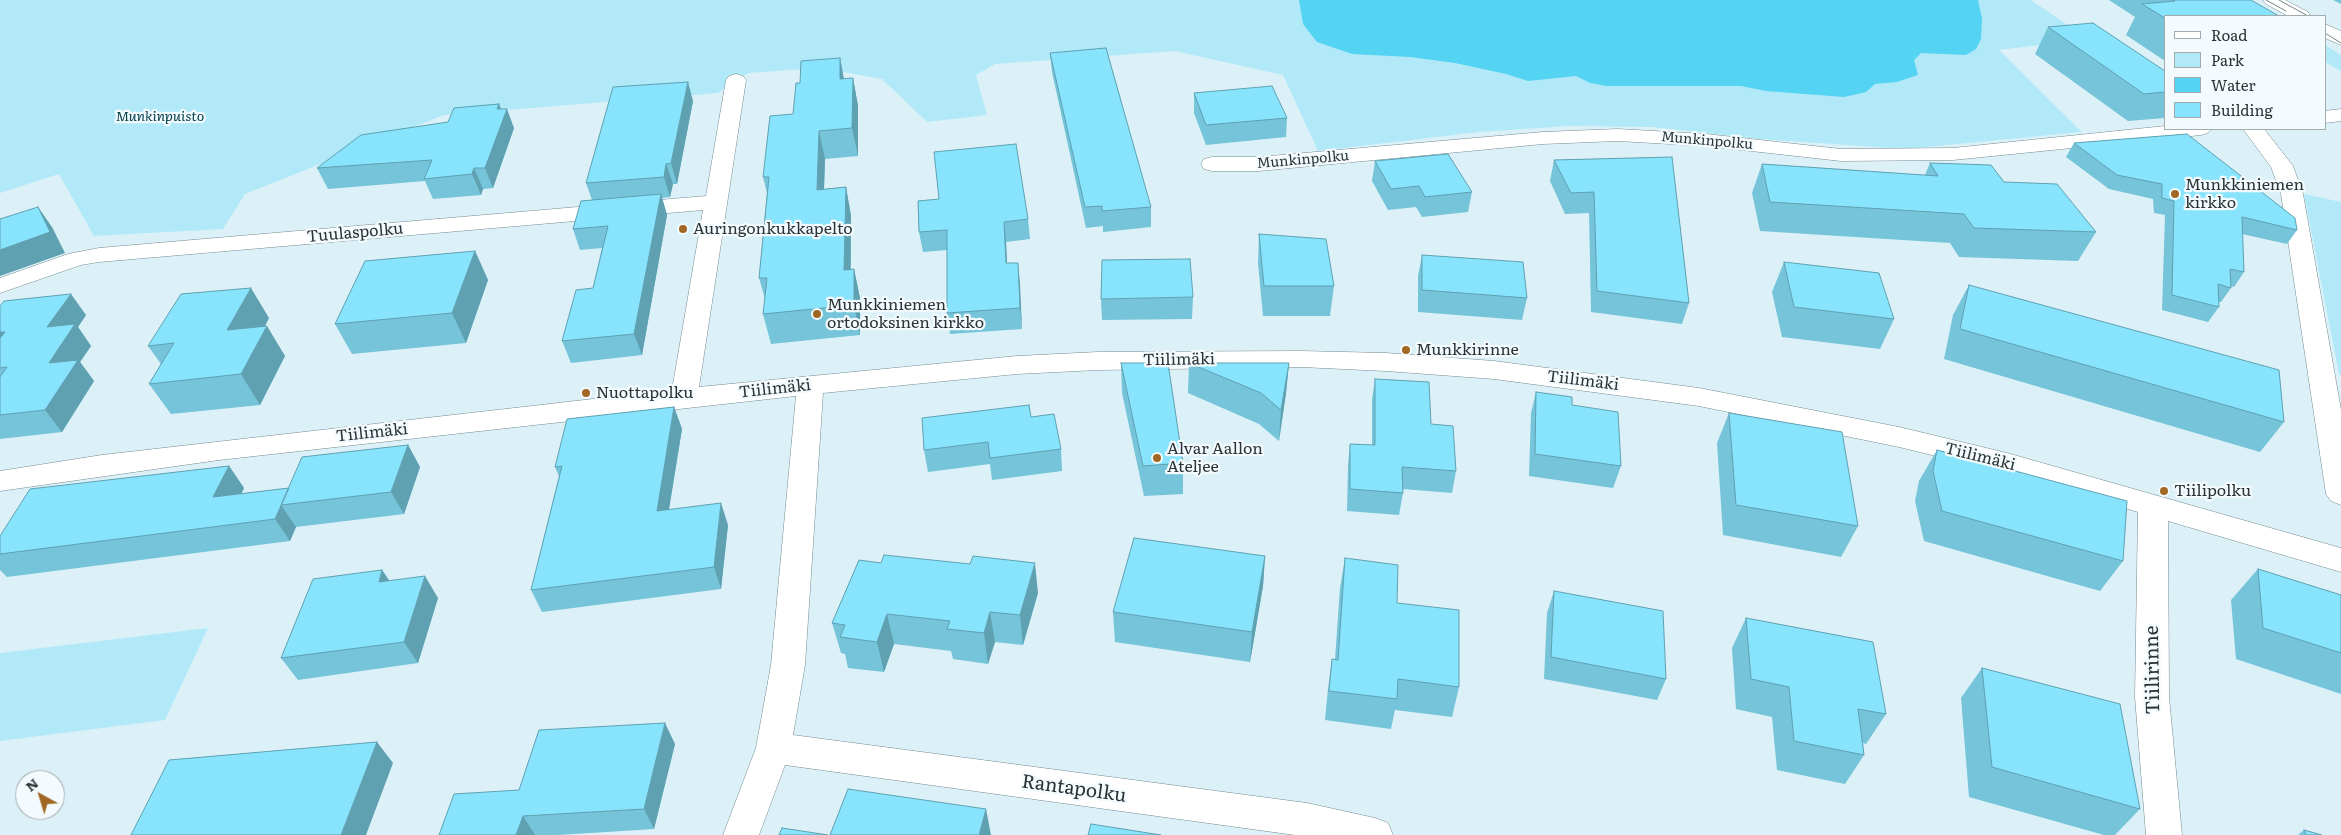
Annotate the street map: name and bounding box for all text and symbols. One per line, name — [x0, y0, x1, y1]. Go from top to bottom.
legend — [2164, 15, 2326, 130]
text: Road — [2211, 23, 2247, 46]
text: Park — [2211, 48, 2244, 71]
text: Water — [2211, 73, 2256, 96]
text: Building — [2211, 98, 2273, 121]
park label: Munkinpuisto — [116, 109, 204, 125]
street label: Munkinpolku — [1660, 129, 1754, 153]
street label: Munkinpolku — [1256, 148, 1350, 172]
place label: Munkkiniemen kirkko — [2185, 175, 2304, 213]
marker: Munkkiniemen kirkko — [2169, 188, 2181, 200]
street label: Tuulaspolku — [306, 219, 404, 247]
place label: Auringonkukkapelto — [693, 219, 853, 239]
marker: Auringonkukkapelto — [677, 223, 689, 235]
place label: Munkkiniemen ortodoksinen kirkko — [827, 295, 984, 333]
marker: Munkkiniemen ortodoksinen kirkko — [811, 308, 823, 320]
place label: Munkkirinne — [1416, 340, 1519, 360]
marker: Munkkirinne — [1400, 344, 1412, 356]
street label: Tiilimäki — [1143, 350, 1215, 370]
street label: Tiilimäki — [1546, 367, 1620, 395]
street label: Tiilimäki — [738, 376, 812, 402]
place label: Nuottapolku — [596, 383, 693, 403]
marker: Nuottapolku — [580, 387, 592, 399]
street label: Tiilimäki — [335, 420, 409, 446]
place label: Alvar Aallon Ateljee — [1167, 439, 1263, 477]
street label: Tiilimäki — [1943, 439, 2017, 475]
marker: Alvar Aallon Ateljee — [1151, 452, 1163, 464]
place label: Tiilipolku — [2174, 481, 2251, 501]
marker: Tiilipolku — [2158, 485, 2170, 497]
street label: Tiilirinne — [2141, 625, 2165, 715]
north arrow — [15, 770, 65, 820]
street label: Rantapolku — [1020, 770, 1128, 808]
text: N — [20, 773, 42, 796]

